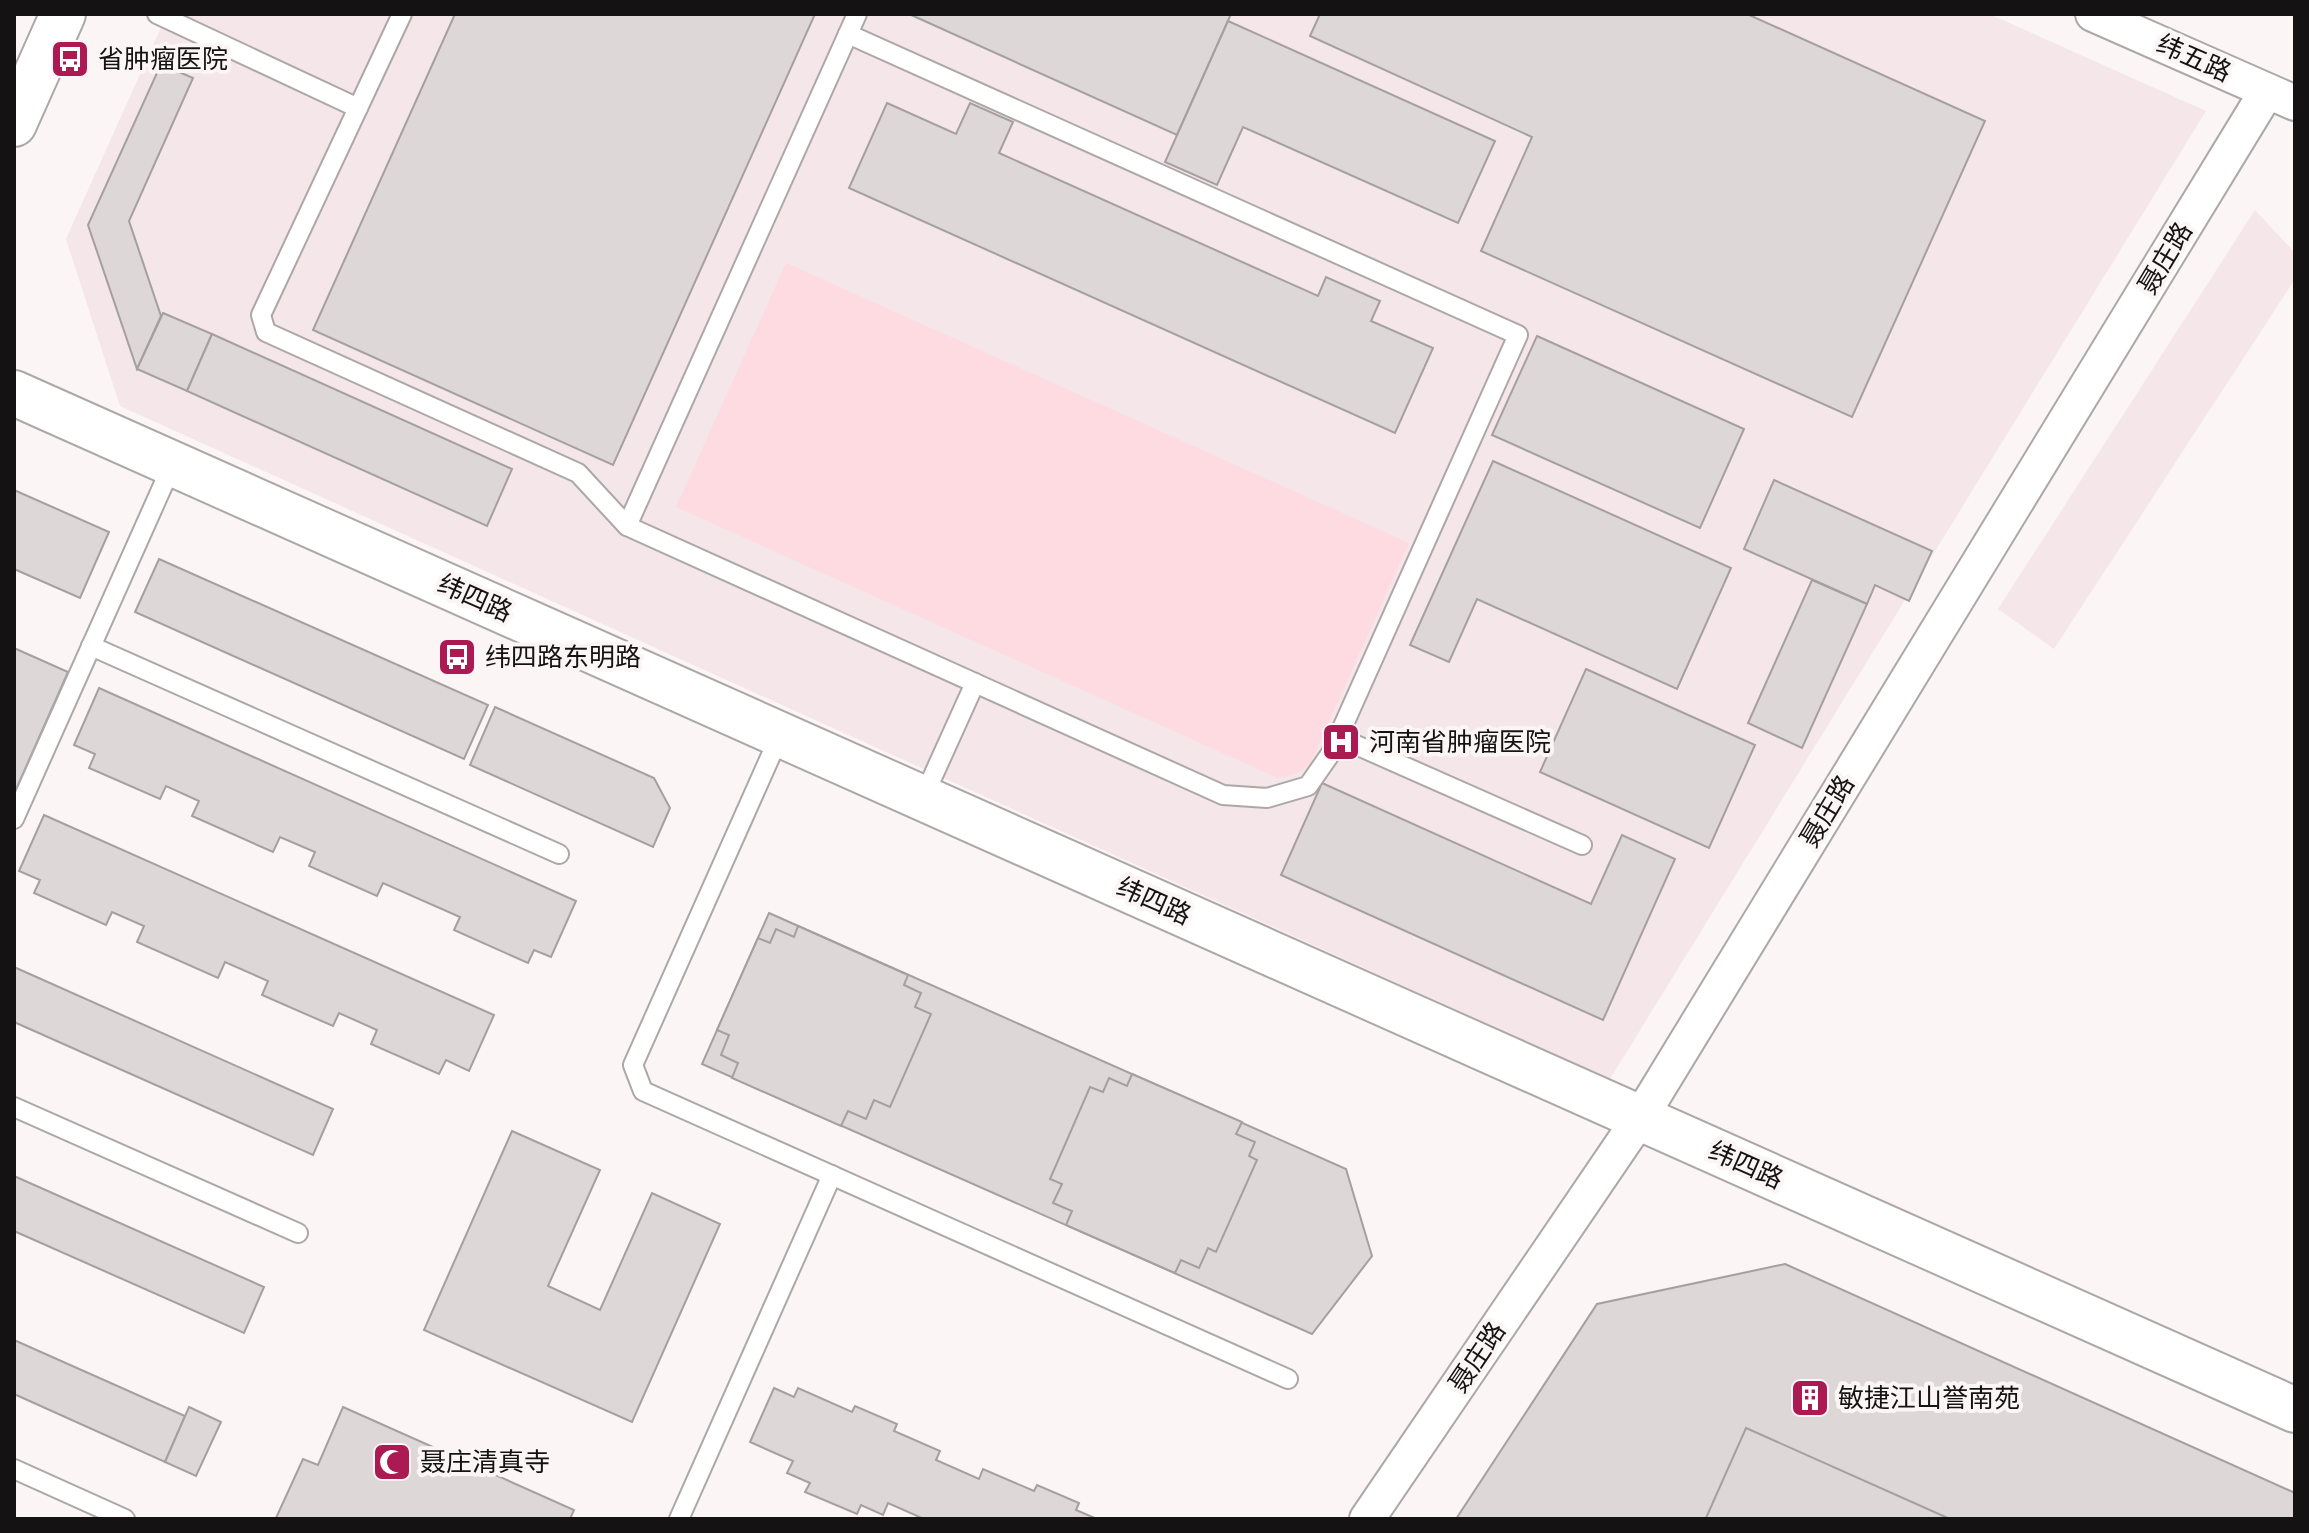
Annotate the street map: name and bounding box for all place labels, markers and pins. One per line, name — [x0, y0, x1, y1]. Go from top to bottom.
bus stop icon: 省肿瘤医院 — [49, 38, 91, 80]
place label: 省肿瘤医院 — [98, 42, 228, 75]
bus stop icon: 纬四路东明路 — [436, 636, 478, 678]
place label: 纬四路东明路 — [485, 640, 641, 673]
hospital icon: 河南省肿瘤医院 — [1320, 721, 1362, 763]
place label: 河南省肿瘤医院 — [1369, 725, 1551, 758]
building icon: 敏捷江山誉南苑 — [1789, 1377, 1831, 1419]
place label: 敏捷江山誉南苑 — [1838, 1381, 2020, 1414]
mosque icon: 聂庄清真寺 — [371, 1441, 413, 1483]
place label: 聂庄清真寺 — [420, 1445, 550, 1478]

